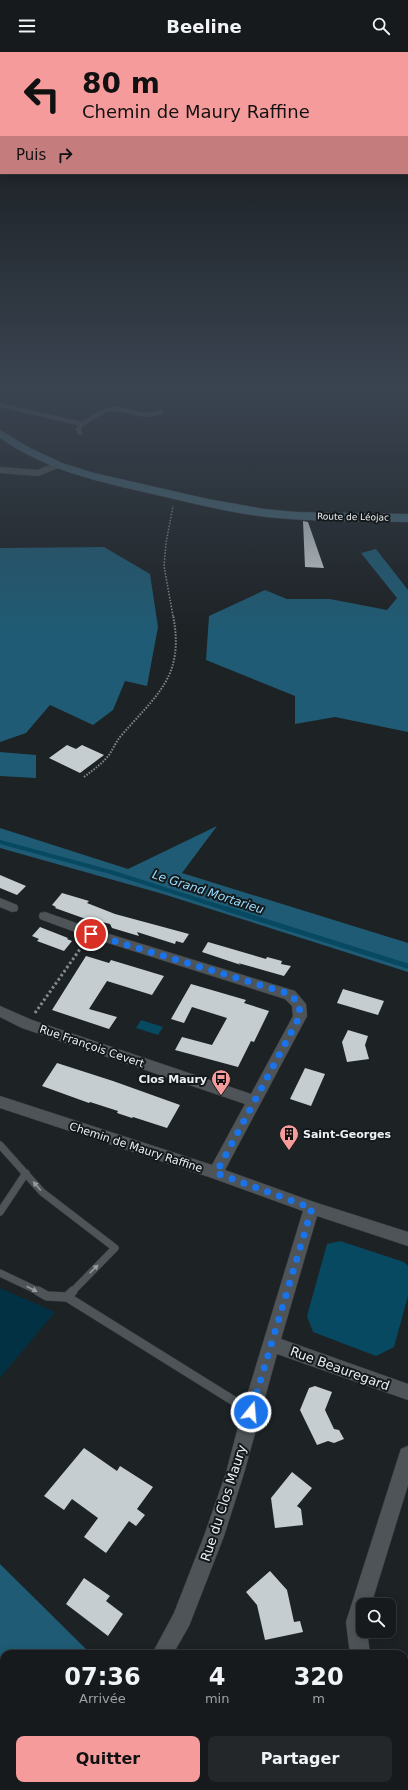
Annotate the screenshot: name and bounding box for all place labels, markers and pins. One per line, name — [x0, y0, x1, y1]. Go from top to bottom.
pin — [74, 917, 108, 951]
bus stop icon: Clos Maury — [210, 1068, 232, 1096]
place label: Clos Maury — [138, 1073, 207, 1086]
building icon: Saint-Georges — [278, 1123, 300, 1151]
place label: Saint-Georges — [303, 1128, 392, 1141]

